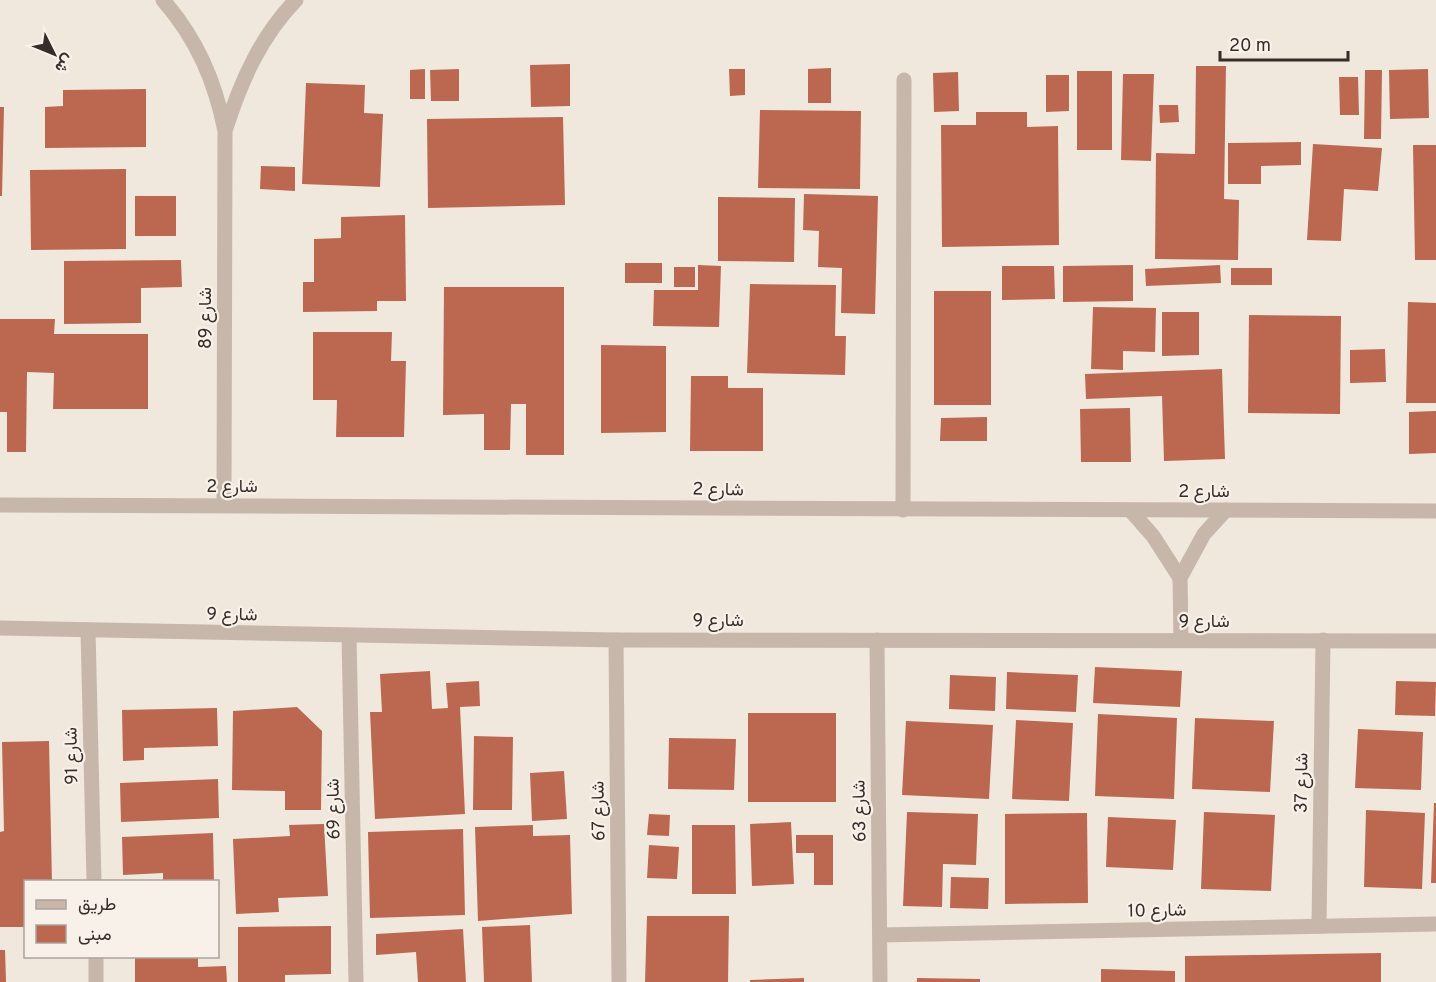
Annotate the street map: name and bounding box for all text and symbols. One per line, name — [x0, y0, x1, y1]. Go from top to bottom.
north arrow — [24, 24, 84, 84]
scale bar — [1220, 24, 1348, 62]
text: 20 m — [1229, 35, 1271, 58]
text: ش — [50, 49, 77, 77]
street label: شارع 89 — [195, 287, 218, 349]
street label: شارع 2 — [206, 476, 258, 499]
street label: شارع 2 — [692, 479, 744, 502]
street label: شارع 2 — [1178, 481, 1230, 504]
street label: شارع 9 — [206, 604, 258, 627]
street label: شارع 9 — [692, 610, 744, 633]
street label: شارع 9 — [1178, 611, 1230, 634]
street label: شارع 91 — [60, 727, 85, 785]
street label: شارع 37 — [1290, 753, 1315, 813]
street label: شارع 69 — [322, 778, 347, 840]
street label: شارع 63 — [848, 780, 873, 842]
street label: شارع 67 — [587, 781, 612, 841]
legend — [24, 880, 219, 958]
text: طريق — [78, 894, 116, 917]
street label: شارع 10 — [1127, 899, 1187, 924]
text: مبنى — [78, 924, 112, 947]

